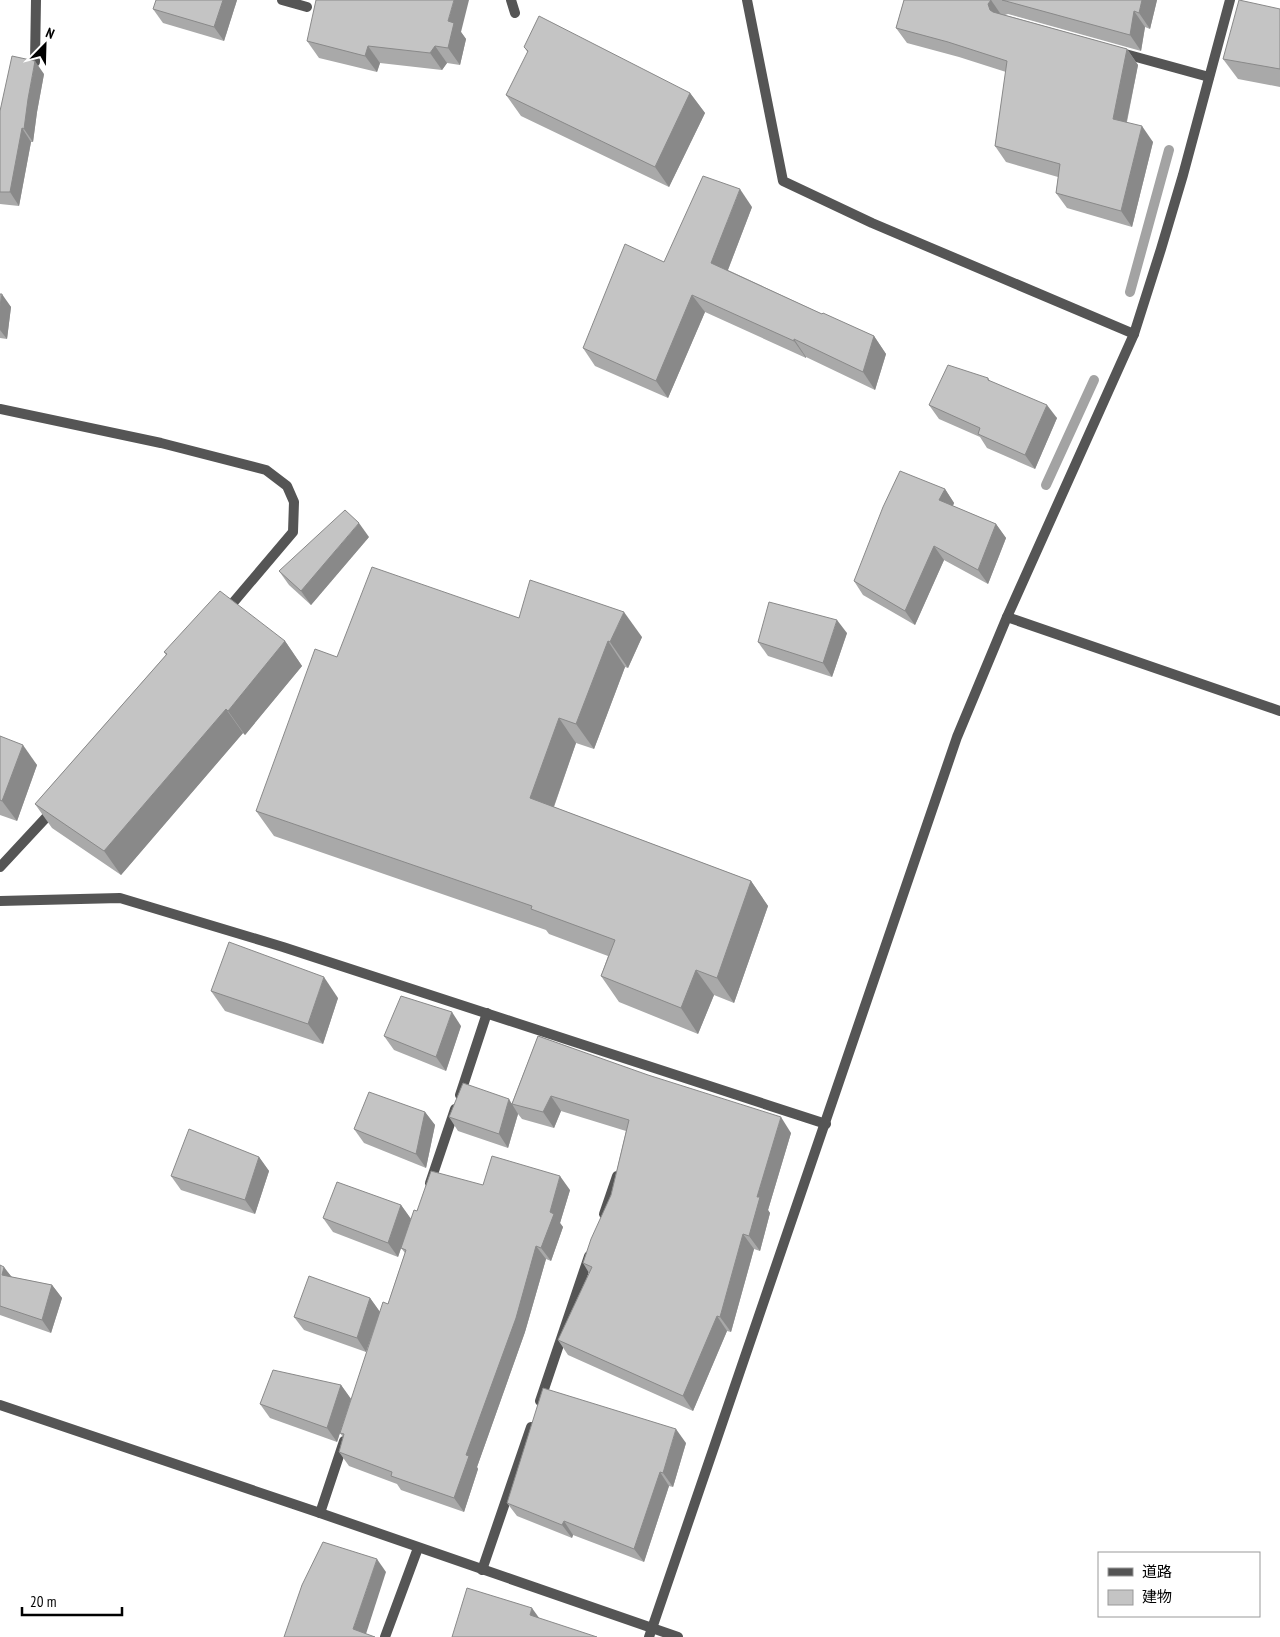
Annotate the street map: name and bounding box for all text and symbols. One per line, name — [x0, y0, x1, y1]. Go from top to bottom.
north arrow — [20, 20, 70, 70]
text: N — [43, 23, 57, 43]
legend — [1098, 1552, 1260, 1617]
text: 道路 — [1142, 1562, 1172, 1581]
scale bar — [22, 1584, 122, 1616]
text: 建物 — [1142, 1587, 1172, 1606]
text: 20 m — [30, 1592, 56, 1611]

